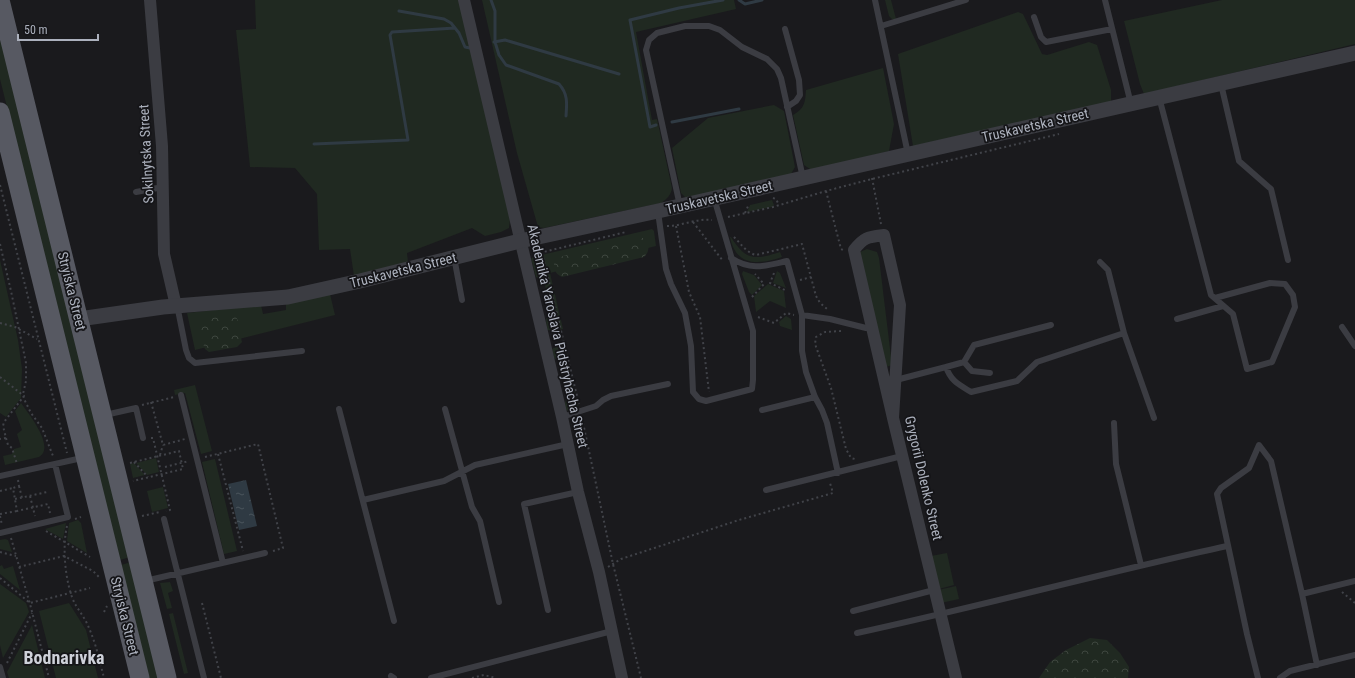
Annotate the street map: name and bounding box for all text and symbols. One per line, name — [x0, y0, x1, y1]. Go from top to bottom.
scale bar — [18, 16, 98, 42]
text: 50 m — [24, 23, 48, 37]
street label: Sokilnytska Street — [135, 104, 157, 204]
street label: Truskavetska Street — [980, 105, 1090, 145]
street label: Truskavetska Street — [664, 177, 774, 217]
street label: Akademika Yaroslava Pidstryhacha Street — [524, 222, 592, 450]
street label: Truskavetska Street — [348, 249, 458, 291]
street label: Stryiska Street — [55, 250, 89, 332]
street label: Grygorii Dolenko Street — [902, 414, 946, 542]
street label: Stryiska Street — [108, 575, 142, 657]
district label: Bodnarivka — [24, 647, 104, 668]

